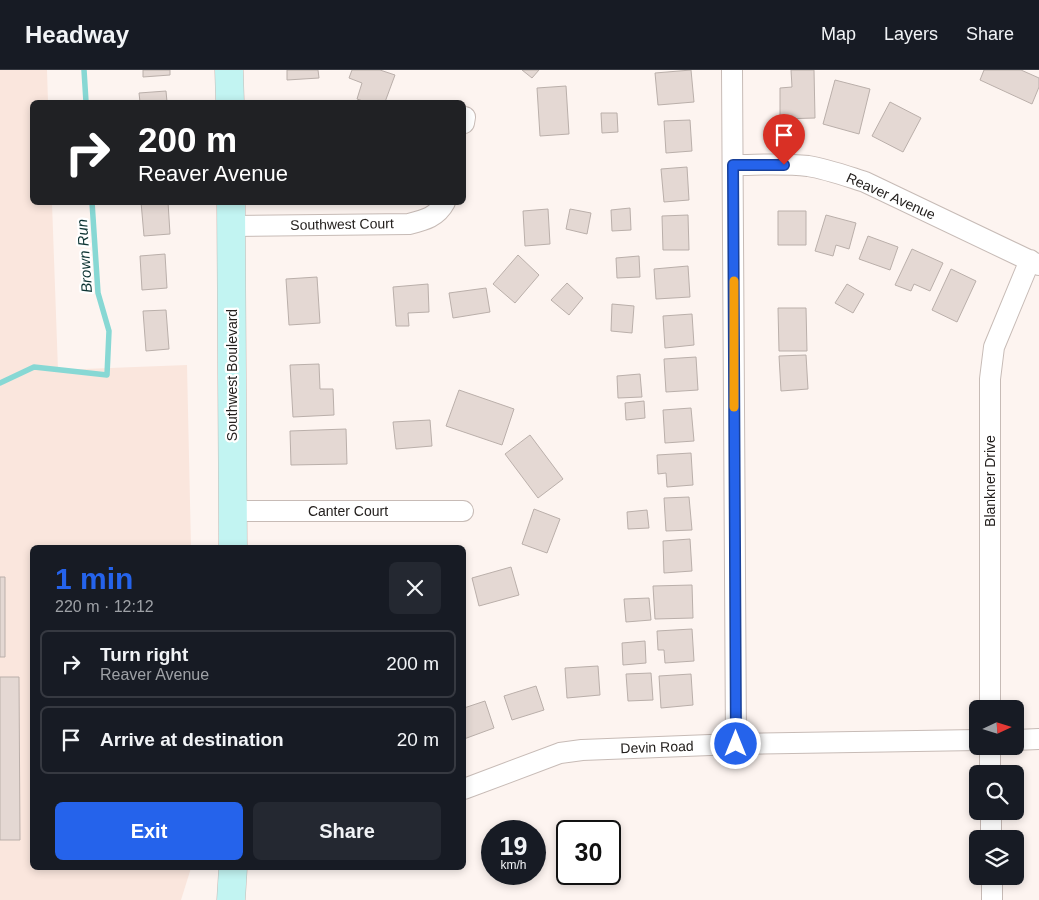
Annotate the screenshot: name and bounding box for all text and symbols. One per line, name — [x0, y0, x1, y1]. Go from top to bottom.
text: Headway — [25, 21, 129, 48]
text: Map — [821, 24, 856, 44]
text: Layers — [884, 24, 938, 44]
text: Share — [966, 24, 1014, 44]
pin — [763, 114, 805, 165]
icon: right — [55, 120, 120, 185]
text: 200 m — [138, 120, 237, 159]
icon: arrive — [770, 121, 798, 149]
text: Reaver Avenue — [138, 161, 288, 186]
street label: Reaver Avenue — [844, 169, 938, 223]
street label: Southwest Court — [290, 215, 394, 233]
water label: Brown Run — [73, 218, 95, 294]
street label: Southwest Boulevard — [224, 309, 240, 441]
street label: Blankner Drive — [982, 435, 998, 527]
street label: Canter Court — [308, 503, 388, 519]
text: 1 min — [55, 562, 133, 595]
button: close — [389, 562, 441, 614]
text: 220 m · 12:12 — [55, 598, 154, 615]
text: Turn right — [100, 644, 188, 665]
icon: right — [57, 650, 85, 678]
text: 200 m — [386, 653, 439, 674]
text: Reaver Avenue — [100, 666, 209, 683]
north arrow — [969, 700, 1024, 755]
map controls — [969, 700, 1024, 885]
position arrow — [709, 717, 761, 769]
icon: arrive — [57, 726, 85, 754]
text: Arrive at destination — [100, 729, 284, 750]
text: 20 m — [397, 729, 439, 750]
street label: Devin Road — [620, 738, 694, 756]
button: search — [969, 765, 1024, 820]
button: Exit — [55, 802, 243, 860]
button: Share — [253, 802, 441, 860]
speed limit sign: 30 — [556, 820, 621, 885]
button: layers — [969, 830, 1024, 885]
text: 19 — [500, 832, 527, 860]
text: km/h — [500, 858, 527, 872]

